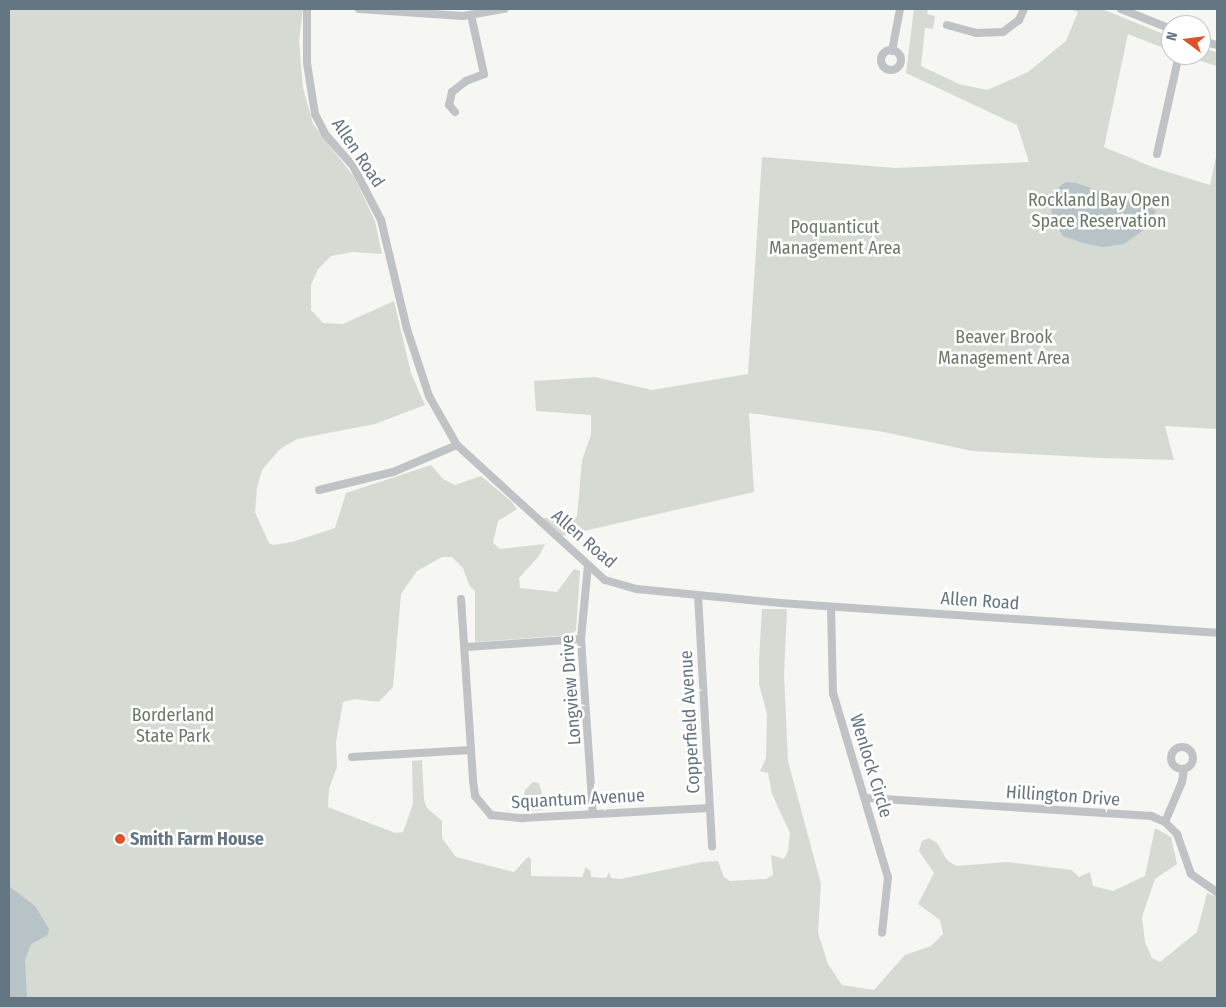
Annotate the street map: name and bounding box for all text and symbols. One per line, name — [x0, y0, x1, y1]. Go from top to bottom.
north arrow — [1161, 15, 1211, 65]
text: N — [1163, 30, 1181, 43]
street label: Allen Road — [327, 114, 389, 192]
park label: Rockland Bay Open Space Reservation — [1028, 190, 1170, 232]
park label: Poquanticut Management Area — [769, 217, 901, 260]
park label: Beaver Brook Management Area — [938, 327, 1070, 369]
street label: Allen Road — [547, 505, 621, 573]
street label: Allen Road — [940, 587, 1020, 615]
street label: Longview Drive — [556, 634, 586, 746]
street label: Copperfield Avenue — [675, 650, 705, 794]
park label: Borderland State Park — [132, 705, 214, 748]
street label: Wenlock Circle — [845, 712, 897, 820]
street label: Hillington Drive — [1005, 781, 1121, 811]
street label: Squantum Avenue — [511, 785, 645, 813]
place label: Smith Farm House — [130, 828, 264, 850]
marker: Smith Farm House — [114, 833, 126, 845]

